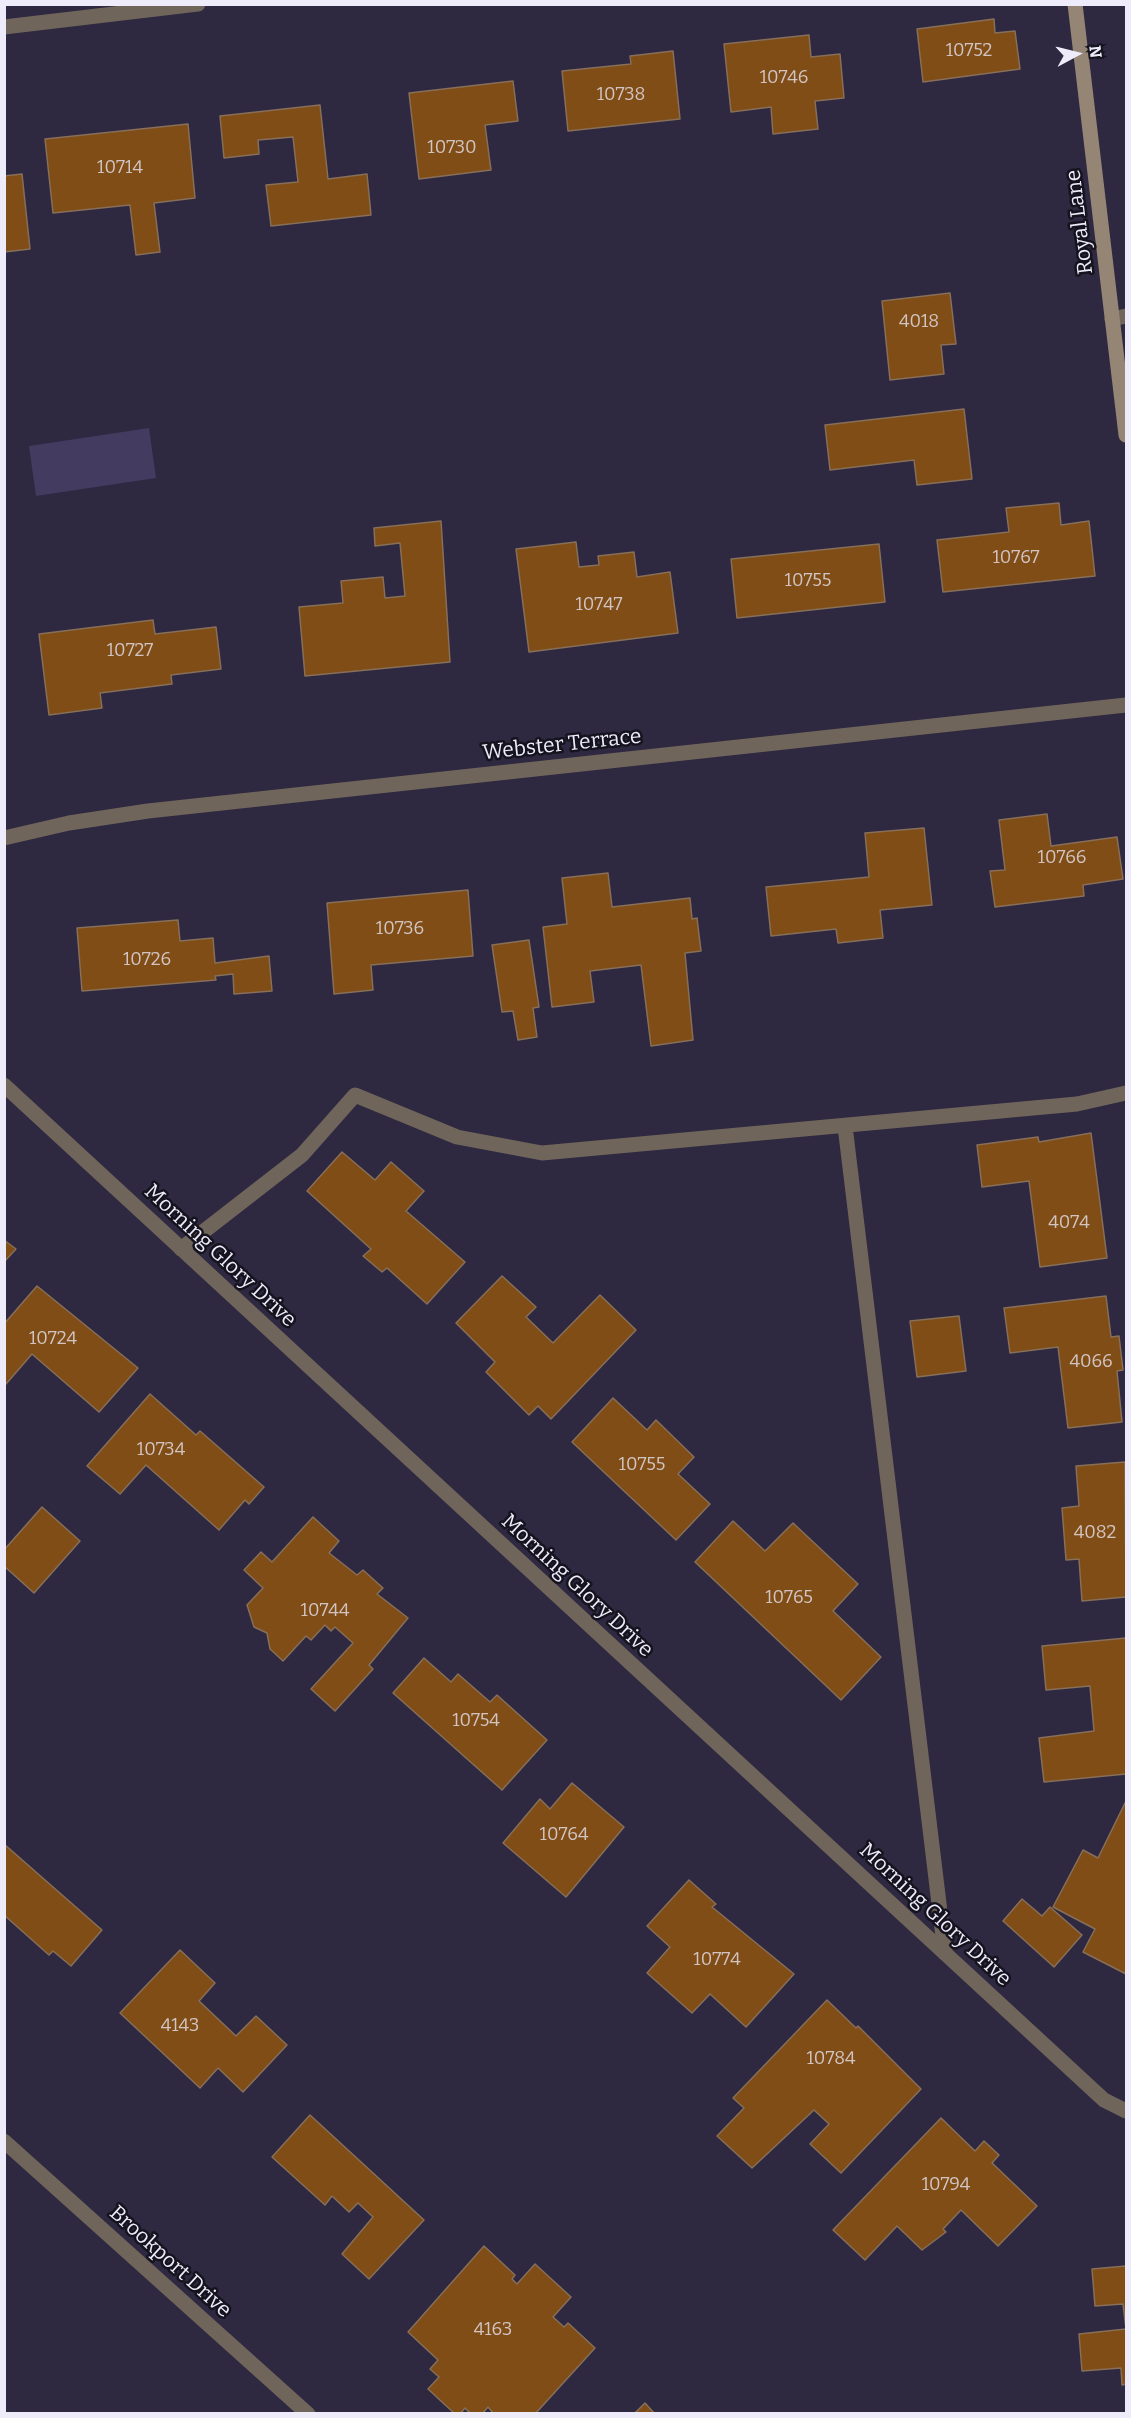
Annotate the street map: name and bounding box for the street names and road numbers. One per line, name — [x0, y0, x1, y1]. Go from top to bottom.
street label: Royal Lane — [1061, 168, 1099, 276]
street label: Webster Terrace — [481, 724, 643, 766]
street label: Morning Glory Drive — [139, 1179, 301, 1333]
street label: Morning Glory Drive — [496, 1509, 658, 1663]
street label: Morning Glory Drive — [854, 1838, 1016, 1992]
street label: Brookport Drive — [104, 2201, 236, 2323]

